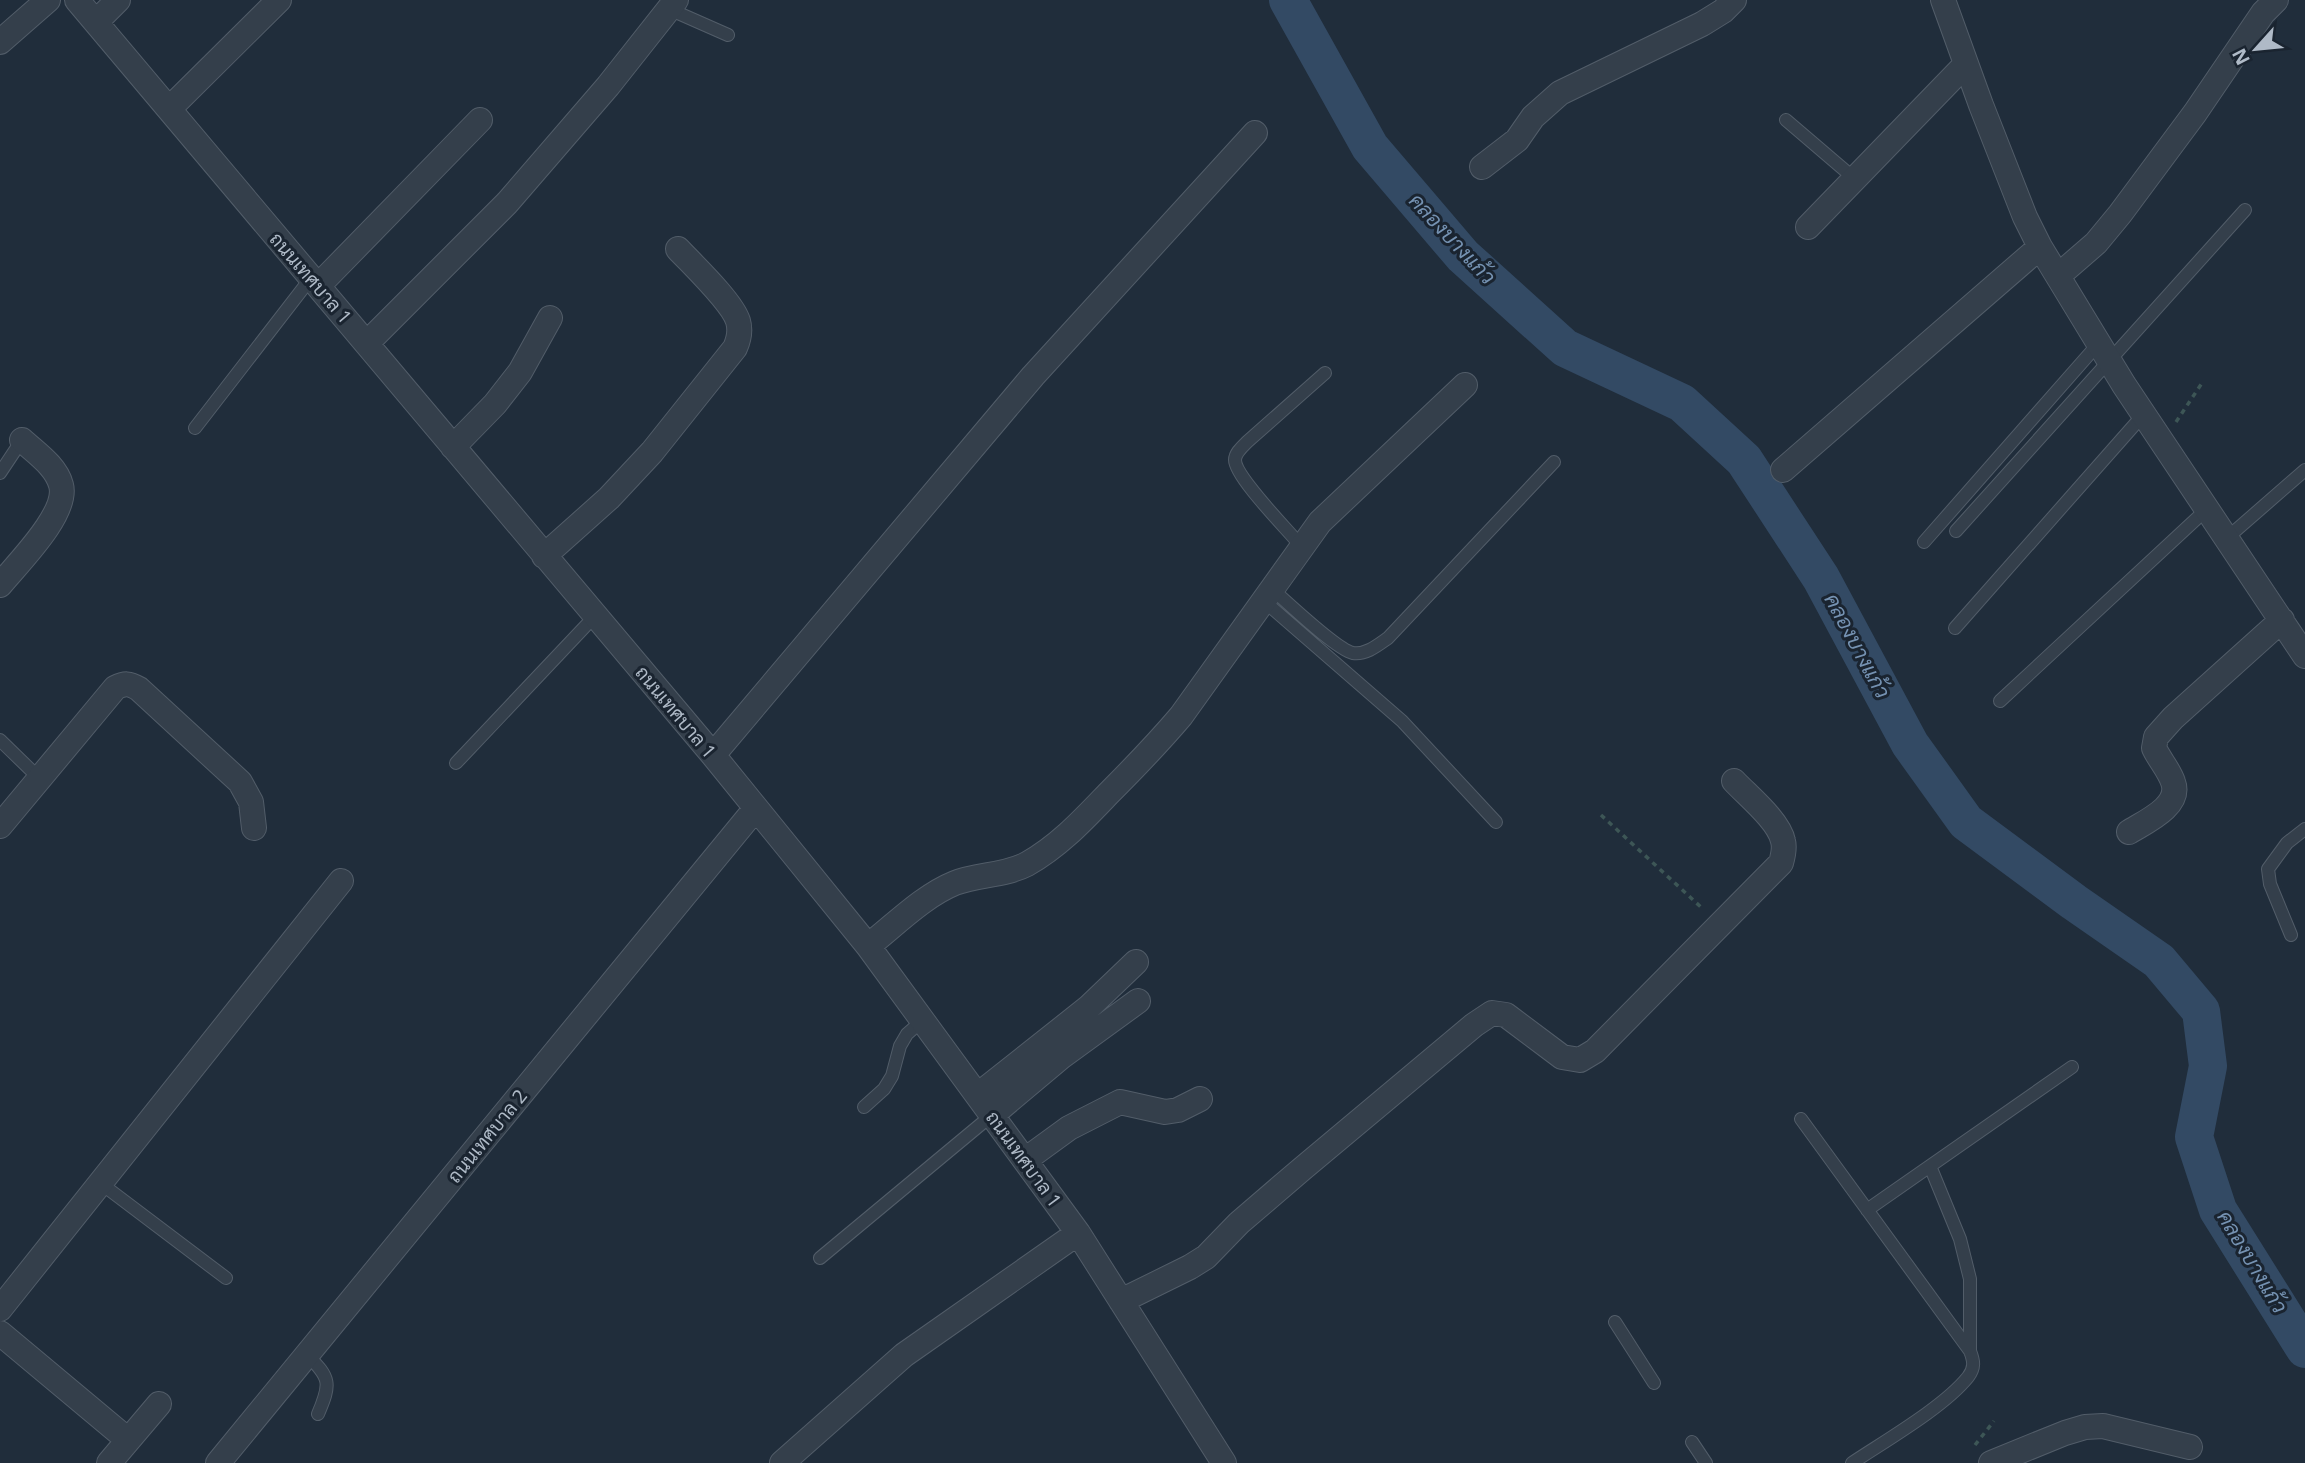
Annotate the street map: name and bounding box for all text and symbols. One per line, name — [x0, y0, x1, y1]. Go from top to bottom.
north arrow — [2221, 14, 2291, 84]
text: N — [2226, 44, 2256, 70]
water label: คลองบางแก้ว — [1403, 187, 1502, 290]
street label: ถนนเทศบาล 1 — [264, 227, 358, 329]
water label: คลองบางแก้ว — [1819, 588, 1897, 703]
street label: ถนนเทศบาล 1 — [630, 660, 722, 764]
street label: ถนนเทศบาล 2 — [441, 1084, 533, 1188]
street label: ถนนเทศบาล 1 — [980, 1106, 1068, 1212]
water label: คลองบางแก้ว — [2211, 1205, 2294, 1318]

